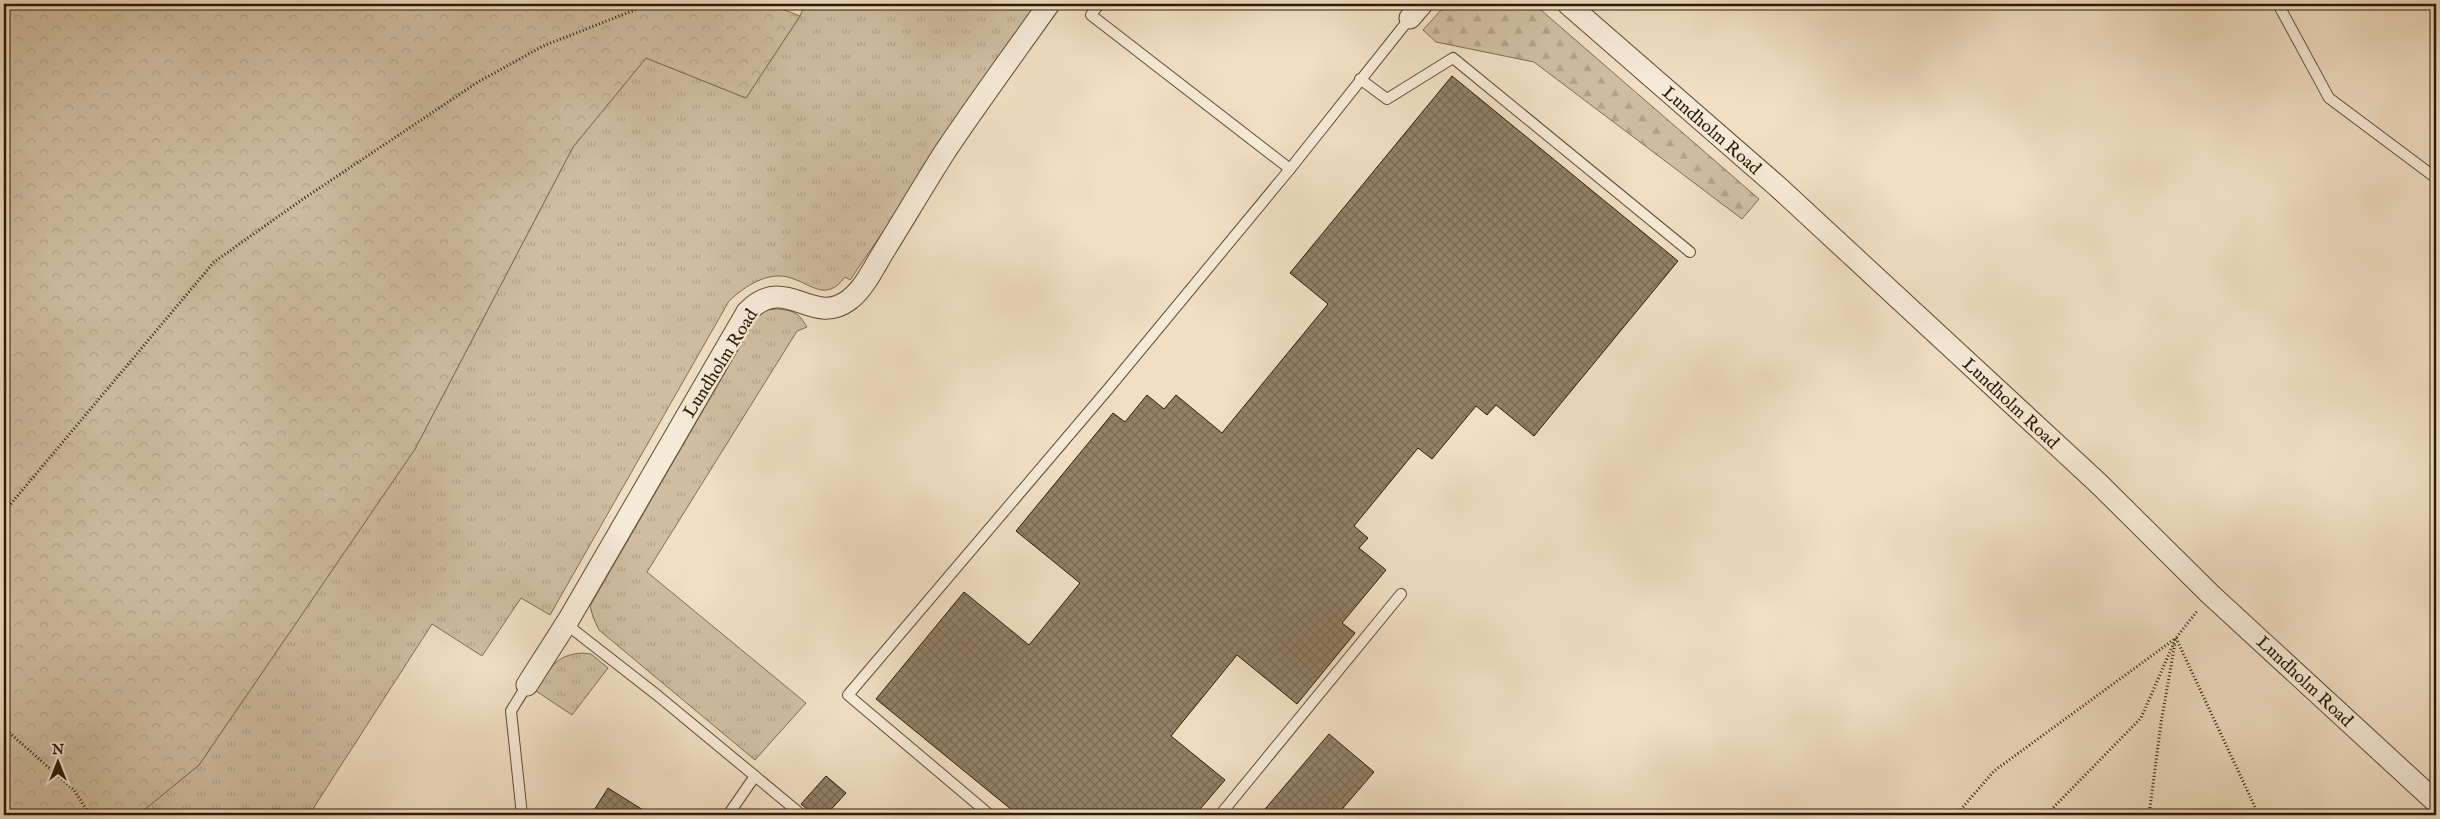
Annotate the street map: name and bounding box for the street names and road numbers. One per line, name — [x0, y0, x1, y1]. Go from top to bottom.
street label: Lundholm Road — [1657, 82, 1766, 181]
street label: Lundholm Road — [679, 305, 764, 422]
street label: Lundholm Road — [1957, 353, 2063, 455]
street label: Lundholm Road — [2251, 631, 2357, 733]

